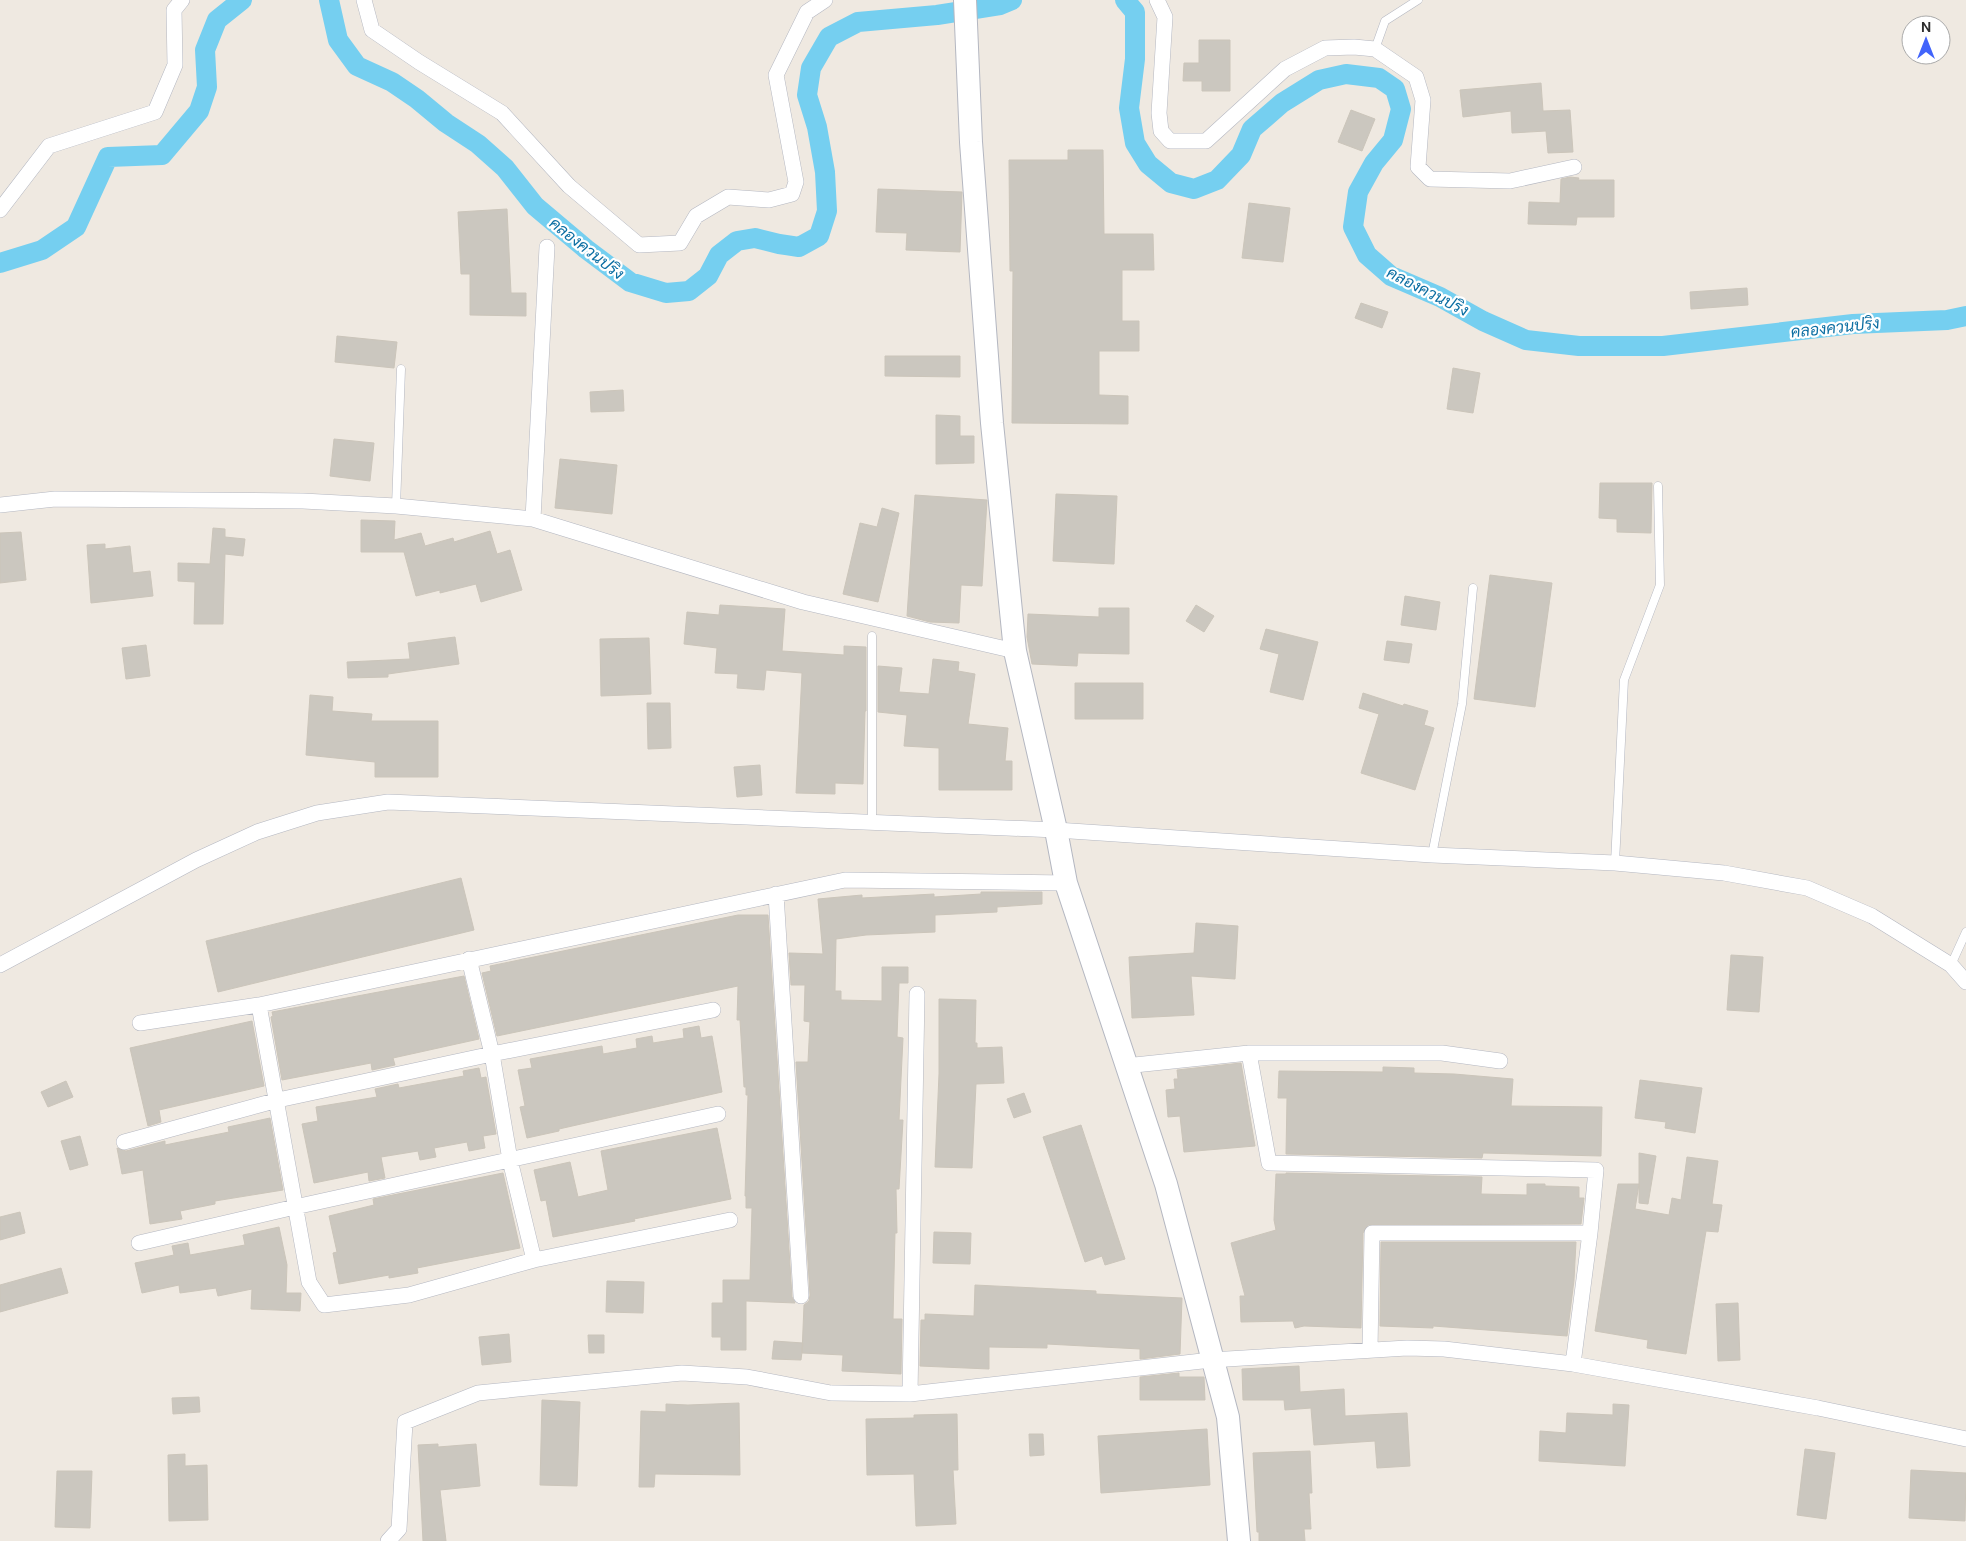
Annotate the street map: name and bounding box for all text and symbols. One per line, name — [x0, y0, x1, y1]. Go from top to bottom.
north arrow — [1901, 15, 1951, 65]
text: N — [1921, 18, 1931, 36]
water label: คลองควนปริง — [545, 213, 628, 284]
water label: คลองควนปริง — [1383, 262, 1472, 321]
water label: คลองควนปริง — [1790, 312, 1880, 343]

